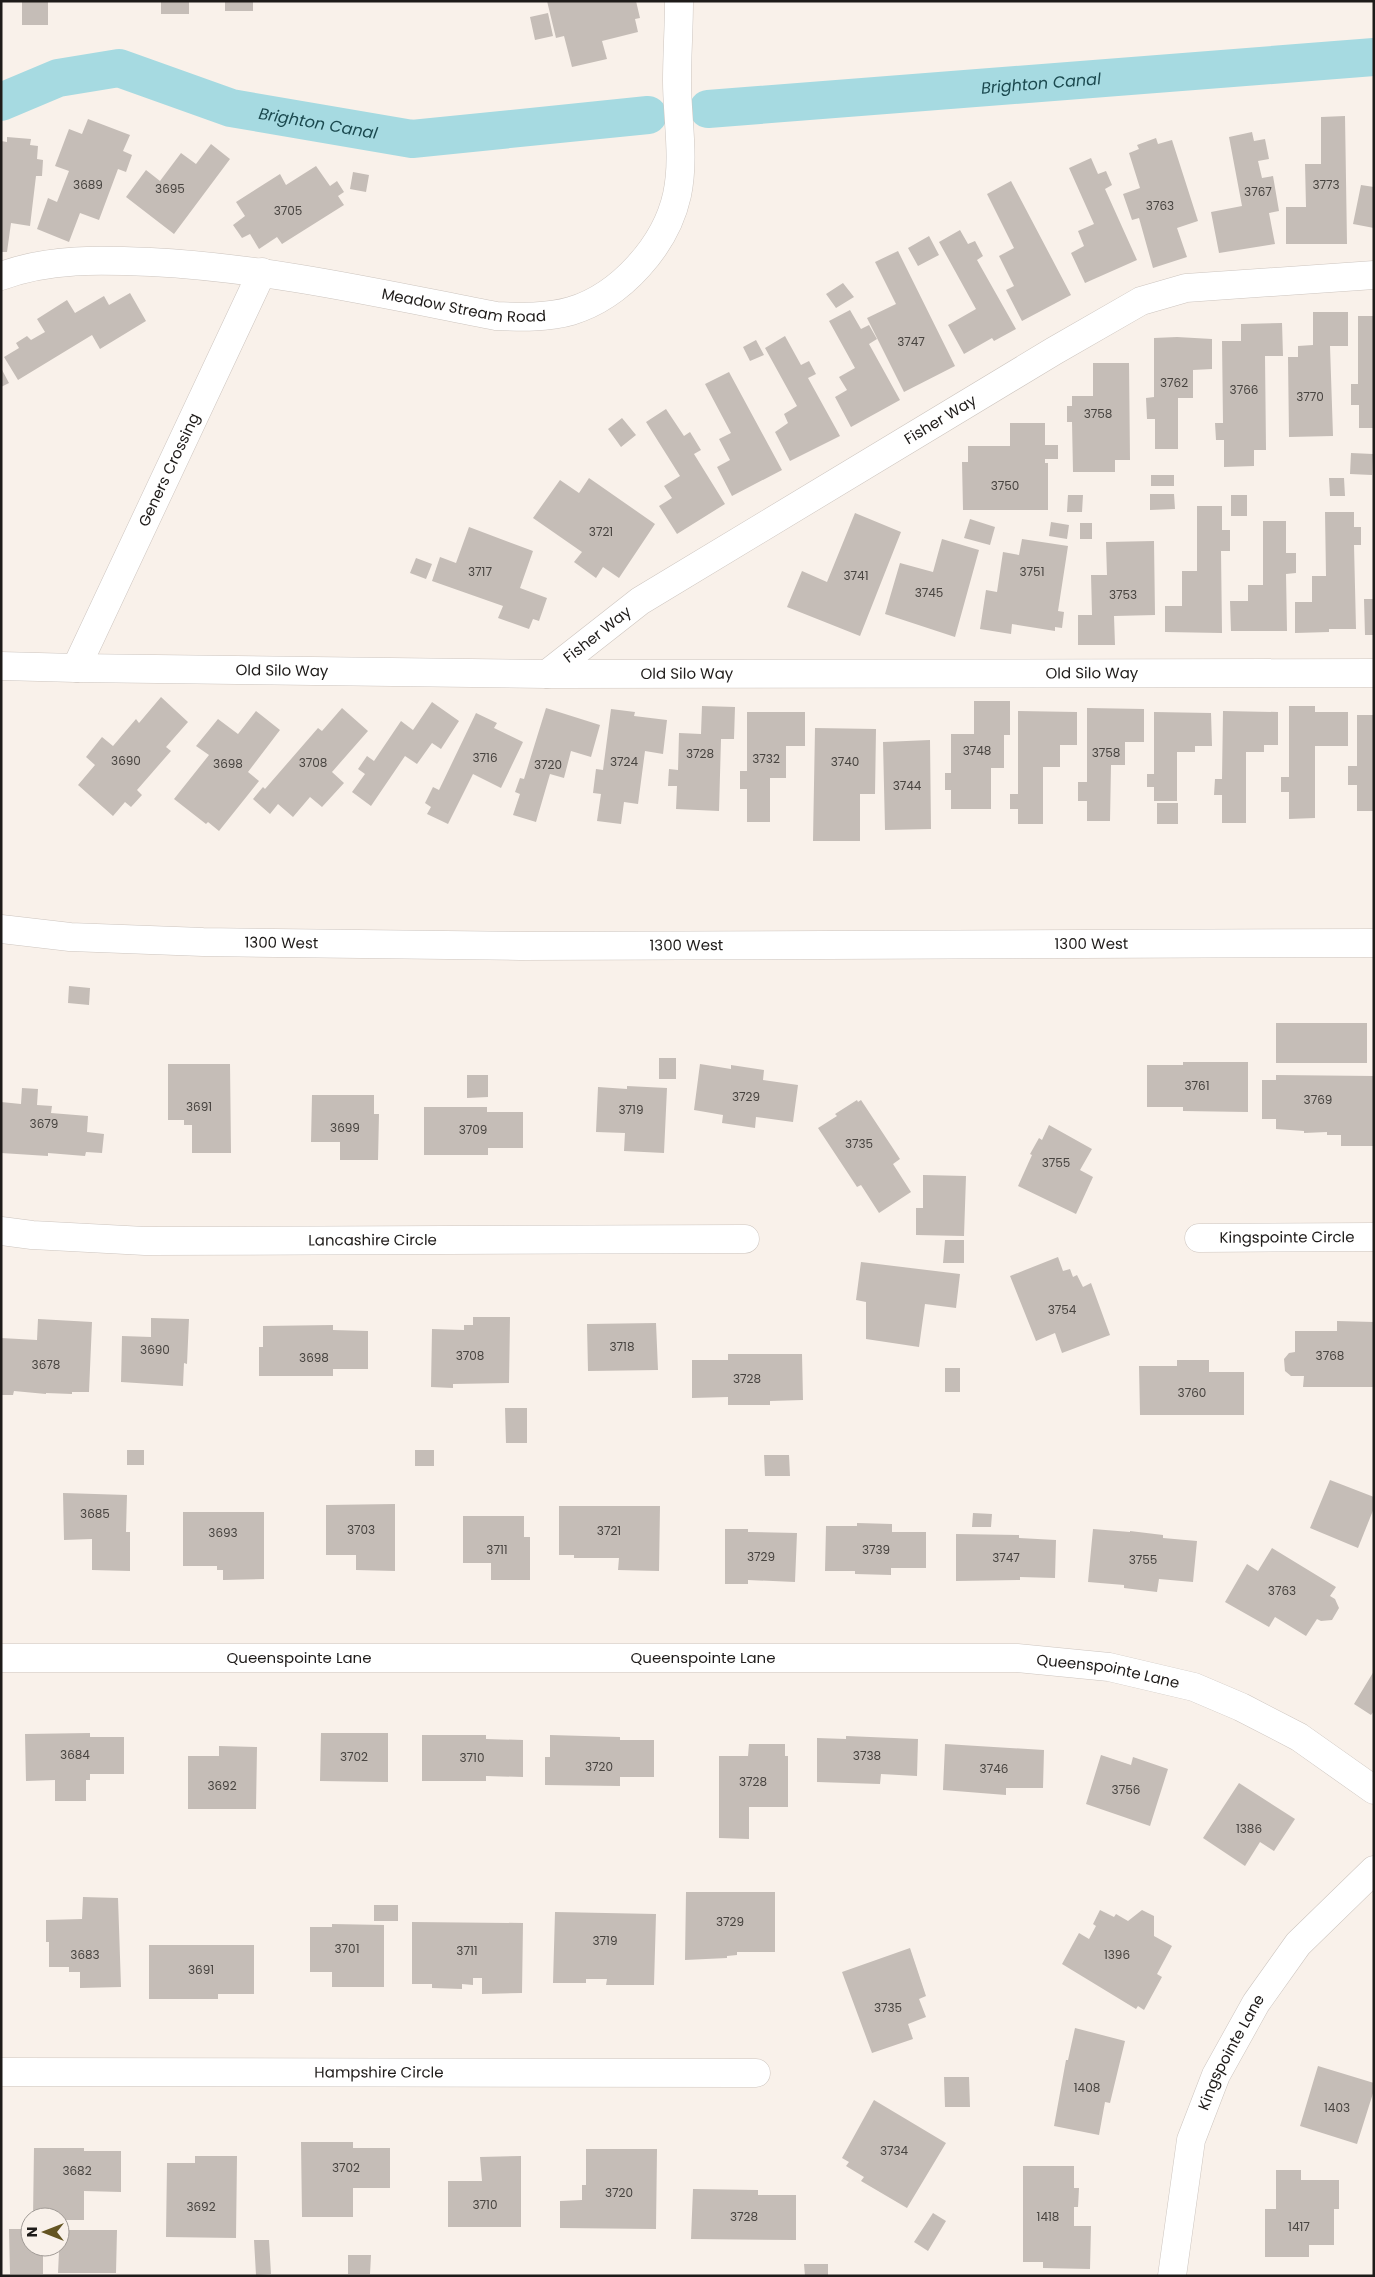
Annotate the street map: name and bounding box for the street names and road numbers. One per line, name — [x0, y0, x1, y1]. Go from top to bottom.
street label: Meadow Stream Road — [380, 283, 547, 327]
street label: Fisher Way — [900, 389, 981, 449]
street label: Geners Crossing — [133, 409, 204, 530]
street label: Fisher Way — [559, 601, 636, 667]
street label: Old Silo Way — [235, 659, 329, 681]
street label: Old Silo Way — [1046, 662, 1139, 683]
street label: Old Silo Way — [641, 663, 734, 684]
street label: 1300 West — [244, 932, 318, 953]
street label: 1300 West — [1054, 933, 1128, 954]
street label: 1300 West — [649, 934, 723, 956]
street label: Kingspointe Circle — [1219, 1226, 1355, 1248]
street label: Lancashire Circle — [308, 1229, 437, 1250]
street label: Queenspointe Lane — [227, 1647, 371, 1668]
street label: Queenspointe Lane — [631, 1647, 775, 1668]
street label: Queenspointe Lane — [1035, 1649, 1182, 1693]
street label: Kingspointe Lane — [1193, 1990, 1269, 2113]
street label: Hampshire Circle — [314, 2061, 444, 2083]

